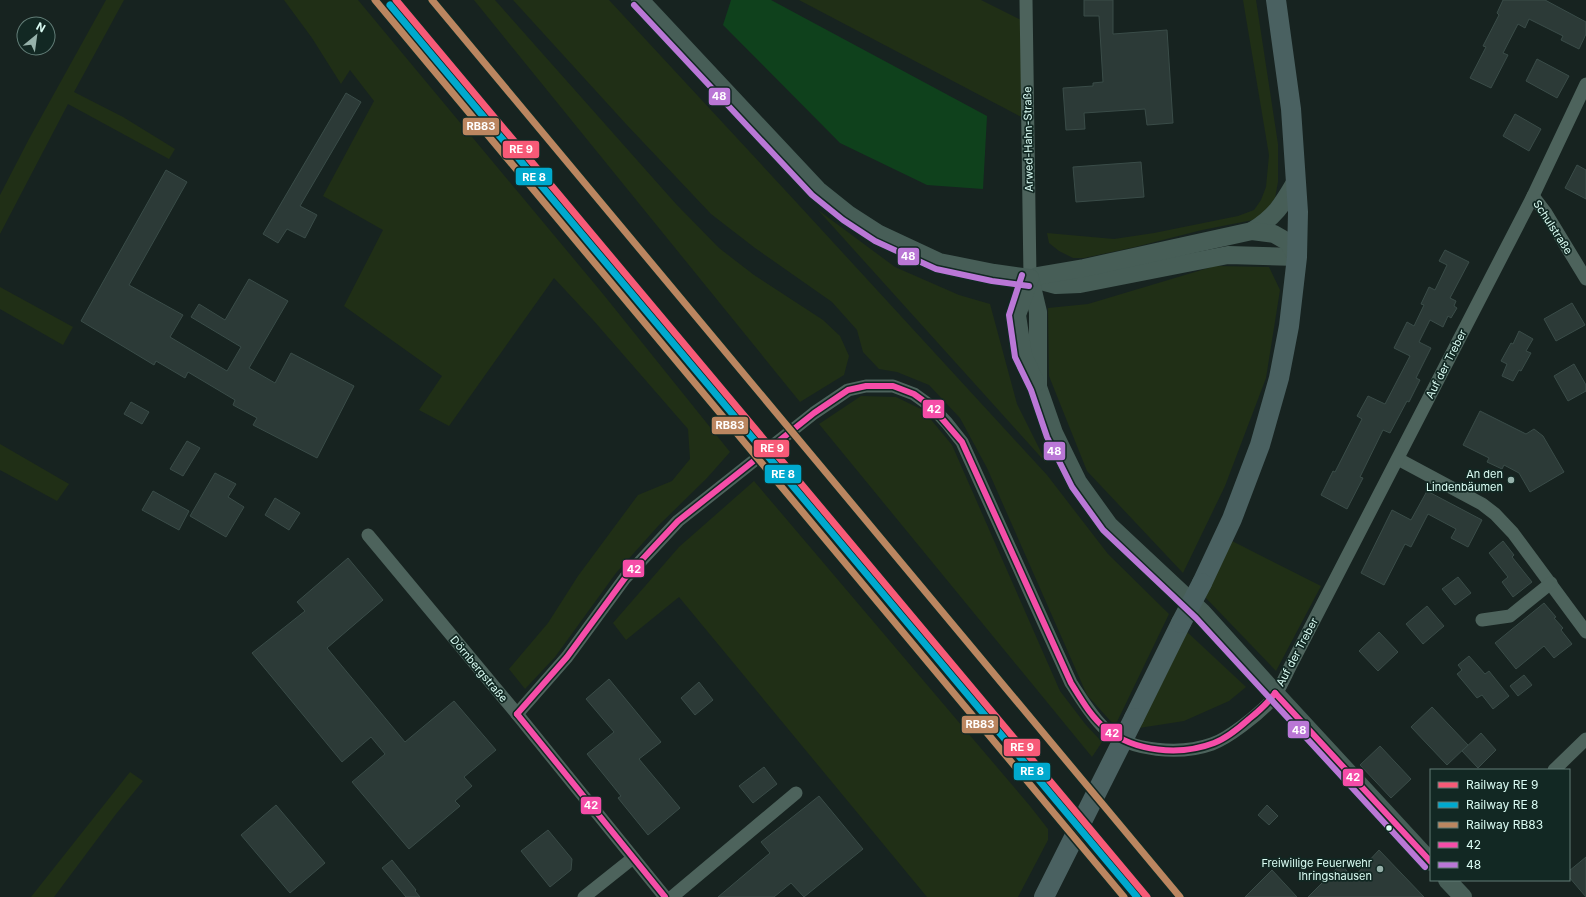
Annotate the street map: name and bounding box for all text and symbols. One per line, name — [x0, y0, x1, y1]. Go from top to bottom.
north arrow — [16, 16, 56, 56]
text: N — [34, 19, 48, 35]
street label: Arwed-Hahn-Straße — [1020, 86, 1036, 192]
line badge: 48 — [708, 87, 731, 106]
text: 48 — [712, 89, 726, 103]
line badge: RB83 — [462, 117, 500, 136]
text: RB83 — [467, 119, 495, 133]
line badge: RE 9 — [502, 140, 540, 159]
text: RE 9 — [509, 142, 533, 156]
line badge: RE 8 — [515, 167, 553, 186]
text: RE 8 — [522, 170, 546, 184]
street label: Schulstraße — [1530, 197, 1576, 257]
line badge: 48 — [897, 247, 920, 266]
text: 48 — [901, 249, 915, 263]
street label: Auf der Treber — [1423, 327, 1469, 401]
line badge: 42 — [922, 399, 945, 419]
text: 42 — [927, 402, 941, 416]
line badge: RB83 — [711, 416, 749, 435]
text: RB83 — [716, 418, 744, 432]
line badge: RE 9 — [753, 439, 790, 458]
text: RE 9 — [760, 441, 784, 455]
line badge: 48 — [1043, 441, 1066, 461]
text: 48 — [1047, 444, 1061, 458]
line badge: RE 8 — [764, 464, 802, 484]
text: RE 8 — [771, 467, 795, 481]
place label: An den Lindenbäumen — [1426, 467, 1503, 494]
marker: An den Lindenbäumen — [1506, 475, 1516, 485]
line badge: 42 — [622, 559, 645, 578]
text: 42 — [627, 562, 641, 576]
street label: Auf der Treber — [1273, 615, 1321, 689]
street label: Dörnbergstraße — [447, 633, 511, 705]
line badge: RB83 — [961, 715, 999, 734]
text: RB83 — [966, 717, 994, 731]
line badge: 48 — [1287, 720, 1310, 739]
line badge: 42 — [1100, 723, 1123, 742]
text: 48 — [1292, 723, 1306, 737]
text: 42 — [1105, 726, 1119, 740]
line badge: RE 9 — [1003, 738, 1041, 757]
text: RE 9 — [1010, 740, 1034, 754]
line badge: RE 8 — [1013, 762, 1051, 781]
text: RE 8 — [1020, 764, 1044, 778]
line badge: 42 — [1342, 768, 1364, 787]
legend — [1430, 769, 1570, 881]
text: 42 — [1346, 770, 1360, 784]
text: Railway RE 9 — [1466, 777, 1538, 792]
line badge: 42 — [580, 796, 602, 815]
text: Railway RE 8 — [1466, 797, 1538, 812]
text: 42 — [584, 798, 598, 812]
text: Railway RB83 — [1466, 817, 1543, 832]
unlabelled marker — [1384, 823, 1394, 833]
text: 42 — [1466, 837, 1481, 852]
place label: Freiwillige Feuerwehr Ihringshausen — [1261, 856, 1372, 883]
text: 48 — [1466, 857, 1481, 872]
marker: Freiwillige Feuerwehr Ihringshausen — [1375, 864, 1385, 874]

